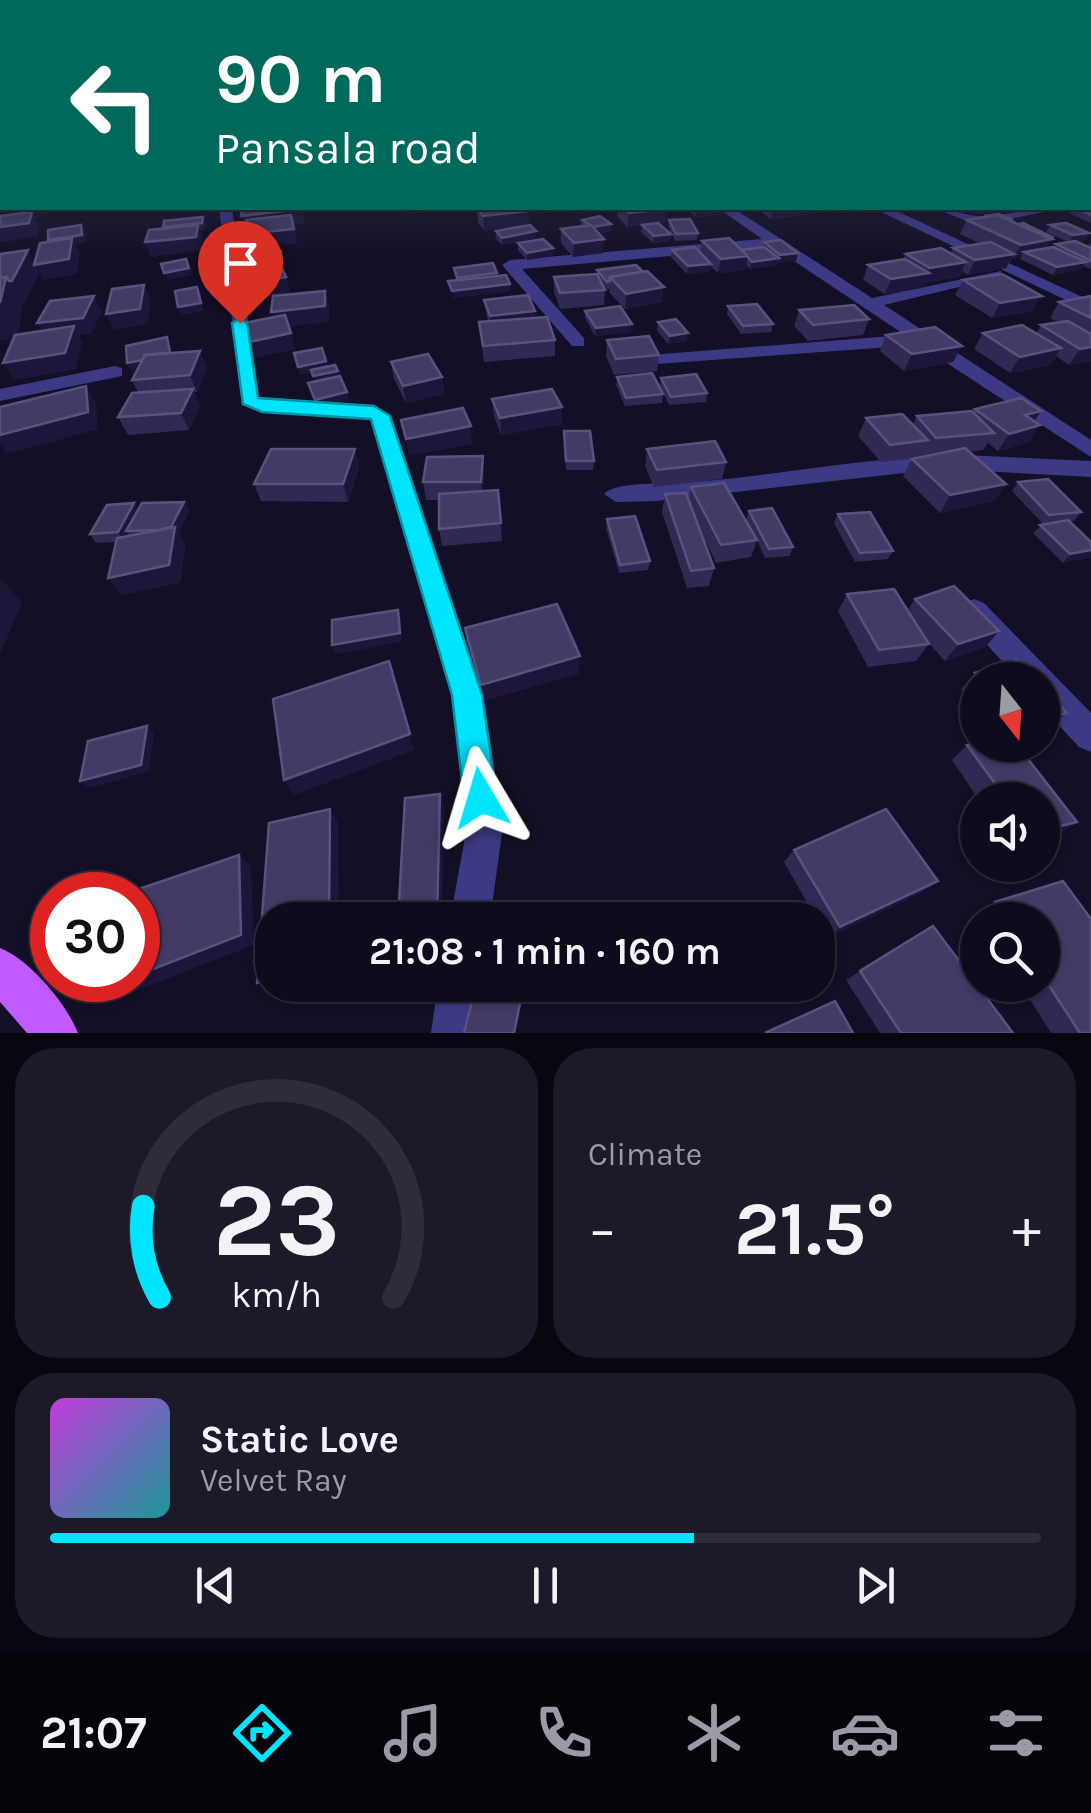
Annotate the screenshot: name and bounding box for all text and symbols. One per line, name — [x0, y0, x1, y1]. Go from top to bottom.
text: 90 m — [215, 38, 386, 120]
icon: left — [50, 40, 180, 170]
text: Pansala road — [215, 122, 481, 174]
pin — [198, 221, 283, 324]
icon: arrive — [213, 236, 268, 291]
north arrow — [960, 662, 1060, 762]
map controls — [960, 662, 1060, 1002]
position arrow — [429, 746, 533, 850]
button: sound — [960, 782, 1060, 882]
speed limit sign: 30 — [30, 872, 160, 1002]
button: search — [960, 902, 1060, 1002]
text: 21:08 · 1 min · 160 m — [369, 929, 721, 974]
text: Climate — [588, 1136, 702, 1173]
text: 23 — [213, 1160, 340, 1281]
text: 21.5° — [734, 1185, 895, 1273]
text: − — [588, 1197, 617, 1261]
text: + — [1012, 1197, 1041, 1261]
text: km/h — [231, 1274, 322, 1316]
text: Static Love — [200, 1417, 399, 1462]
text: Velvet Ray — [200, 1462, 347, 1499]
icon: previous — [188, 1558, 243, 1613]
icon: pause — [518, 1558, 573, 1613]
icon: next — [848, 1558, 903, 1613]
icon: directions — [227, 1698, 297, 1768]
icon: music — [378, 1698, 448, 1768]
icon: phone — [529, 1698, 599, 1768]
icon: climate — [679, 1698, 749, 1768]
icon: car — [830, 1698, 900, 1768]
icon: filters — [981, 1698, 1051, 1768]
text: 21:07 — [40, 1707, 147, 1759]

